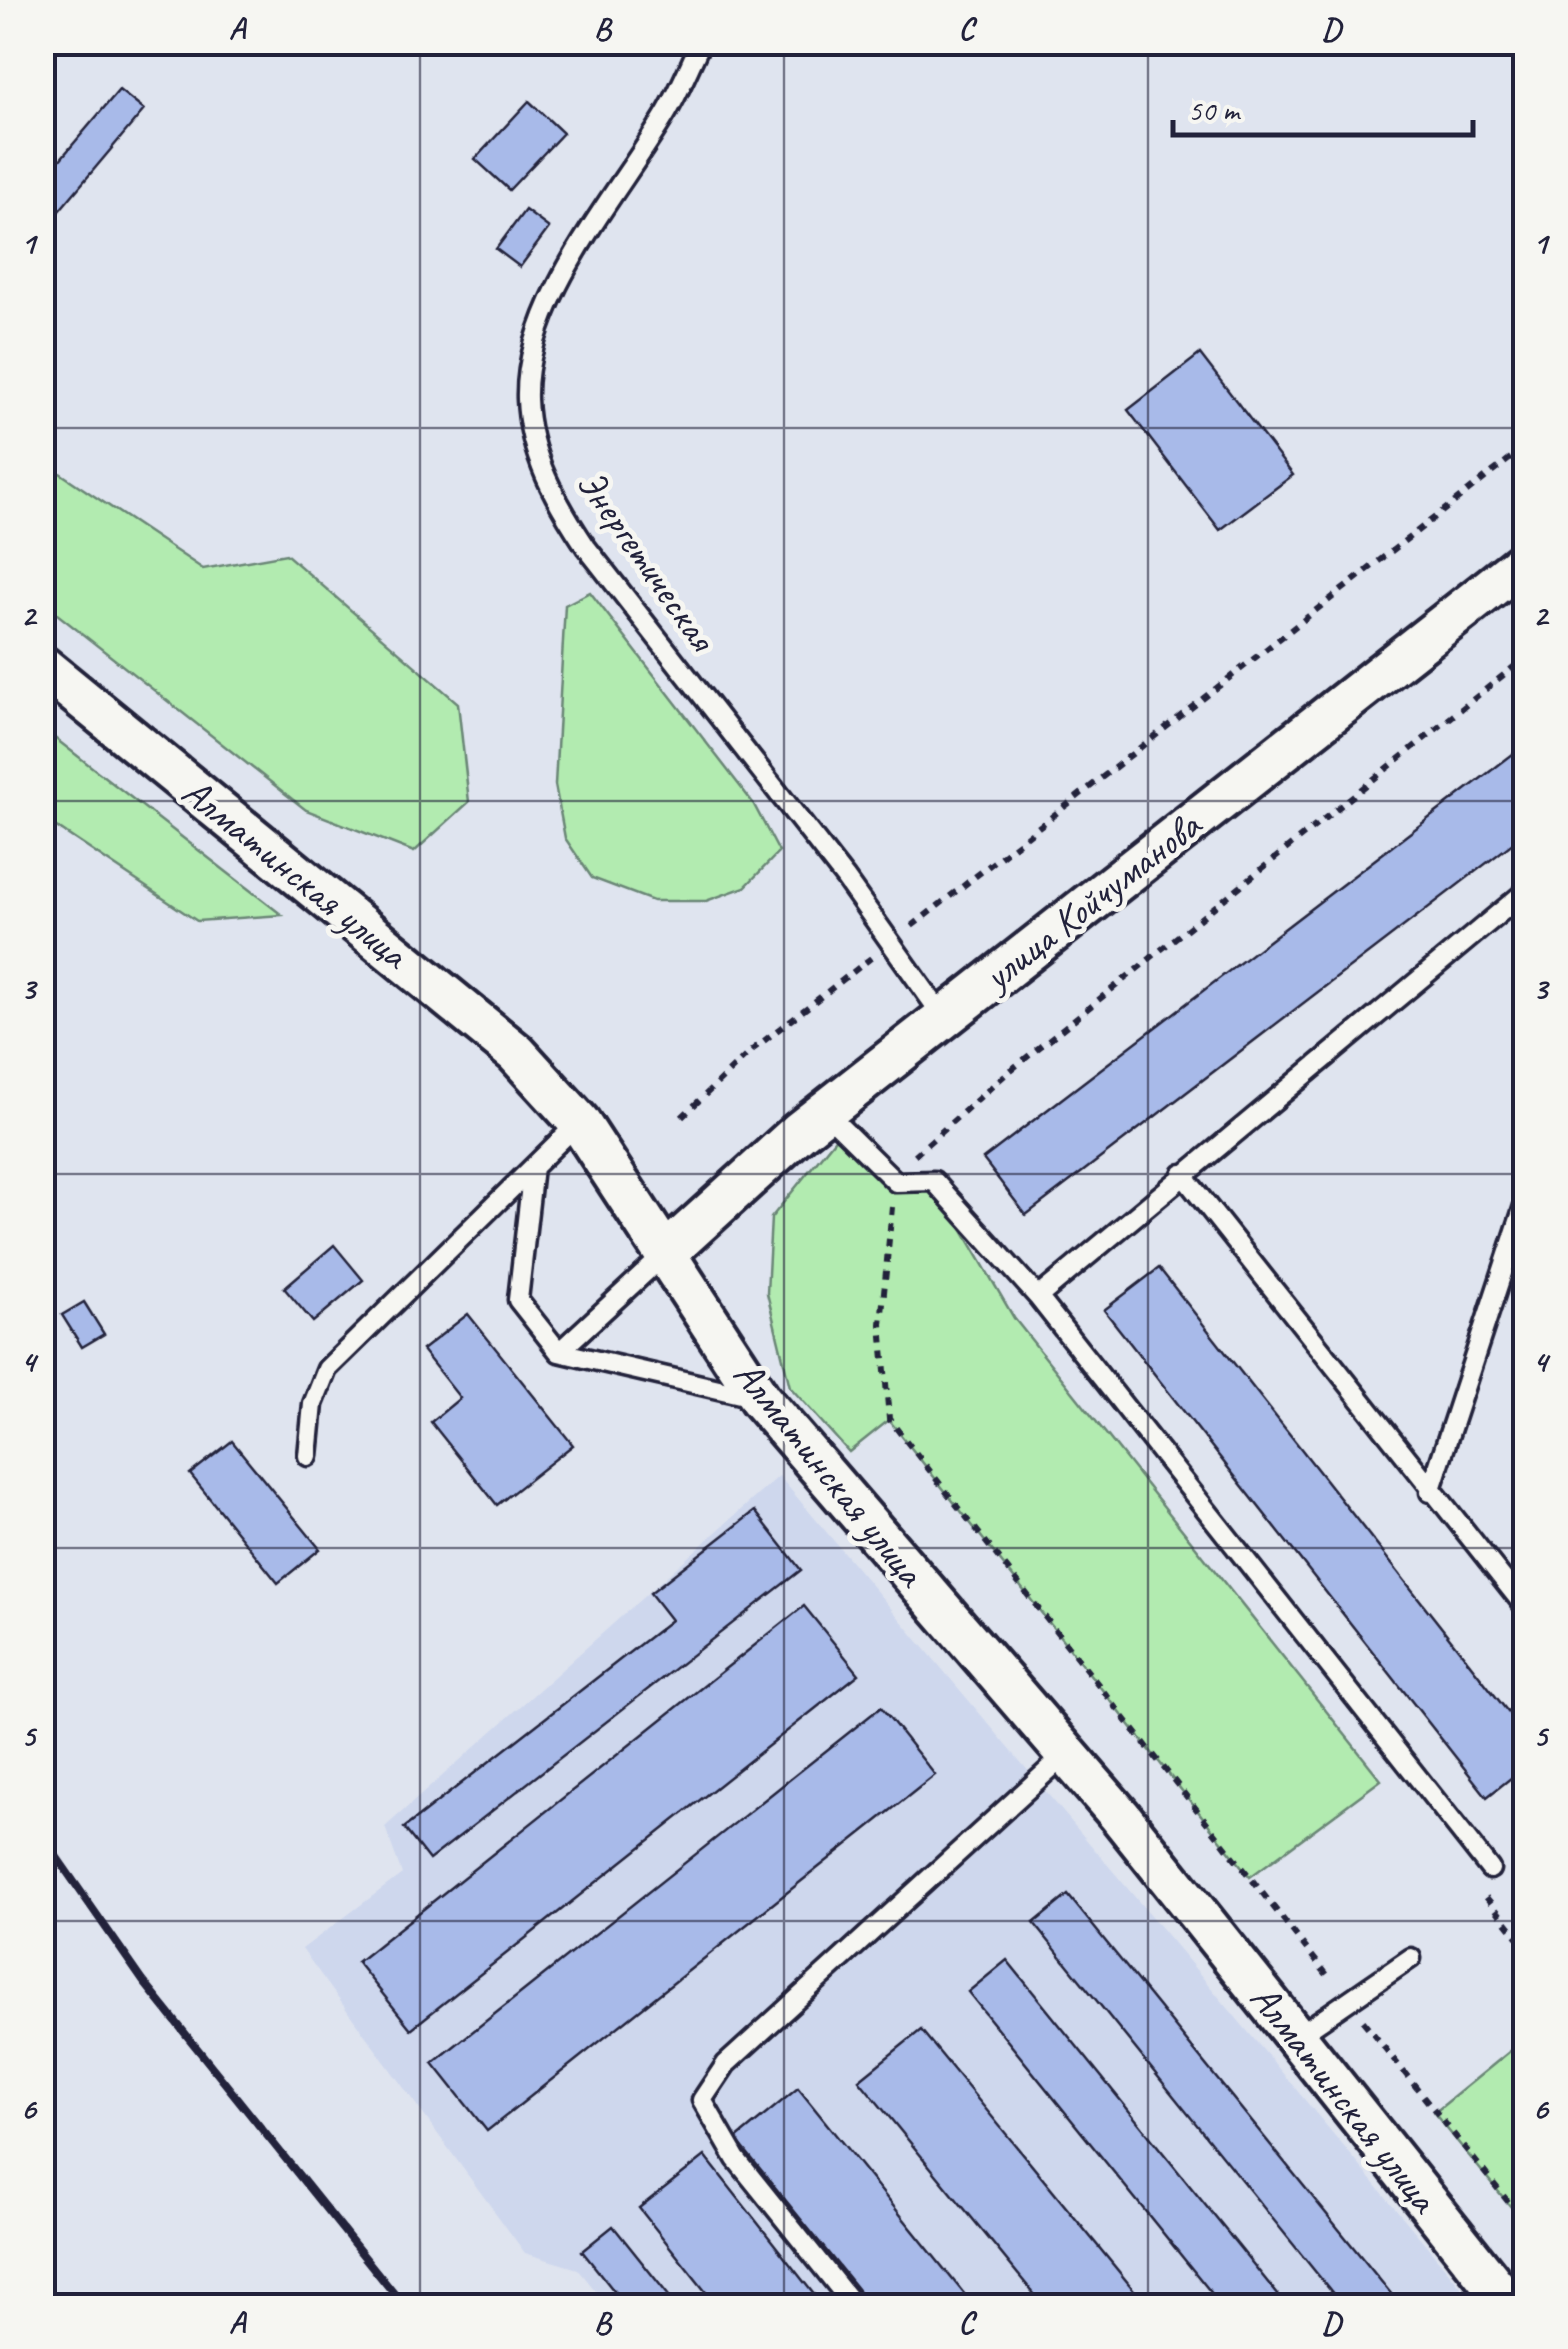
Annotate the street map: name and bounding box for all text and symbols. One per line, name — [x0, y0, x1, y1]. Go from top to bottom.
text: A — [229, 8, 248, 49]
text: B — [594, 8, 613, 49]
text: C — [958, 8, 978, 49]
text: D — [1322, 8, 1344, 49]
scale bar — [1173, 75, 1473, 137]
text: 50 m — [1188, 91, 1241, 129]
text: 1 — [21, 222, 39, 263]
text: 1 — [1533, 222, 1551, 263]
street label: Энергетическая — [566, 460, 728, 663]
text: 2 — [21, 595, 38, 636]
text: 2 — [1533, 595, 1550, 636]
street label: Алматинская улица — [172, 767, 420, 981]
street label: улица Койчуманова — [972, 799, 1212, 1002]
text: 3 — [21, 968, 38, 1009]
text: 3 — [1533, 968, 1550, 1009]
text: 4 — [21, 1341, 39, 1382]
text: 4 — [1533, 1341, 1551, 1382]
street label: Алматинская улица — [723, 1350, 937, 1598]
text: 5 — [21, 1715, 38, 1756]
text: 5 — [1533, 1715, 1550, 1756]
street label: Алматинская улица — [1239, 1974, 1450, 2224]
text: 6 — [20, 2088, 37, 2129]
text: 6 — [1532, 2088, 1549, 2129]
text: A — [229, 2302, 248, 2343]
text: B — [594, 2302, 613, 2343]
text: C — [958, 2302, 978, 2343]
text: D — [1322, 2302, 1344, 2343]

